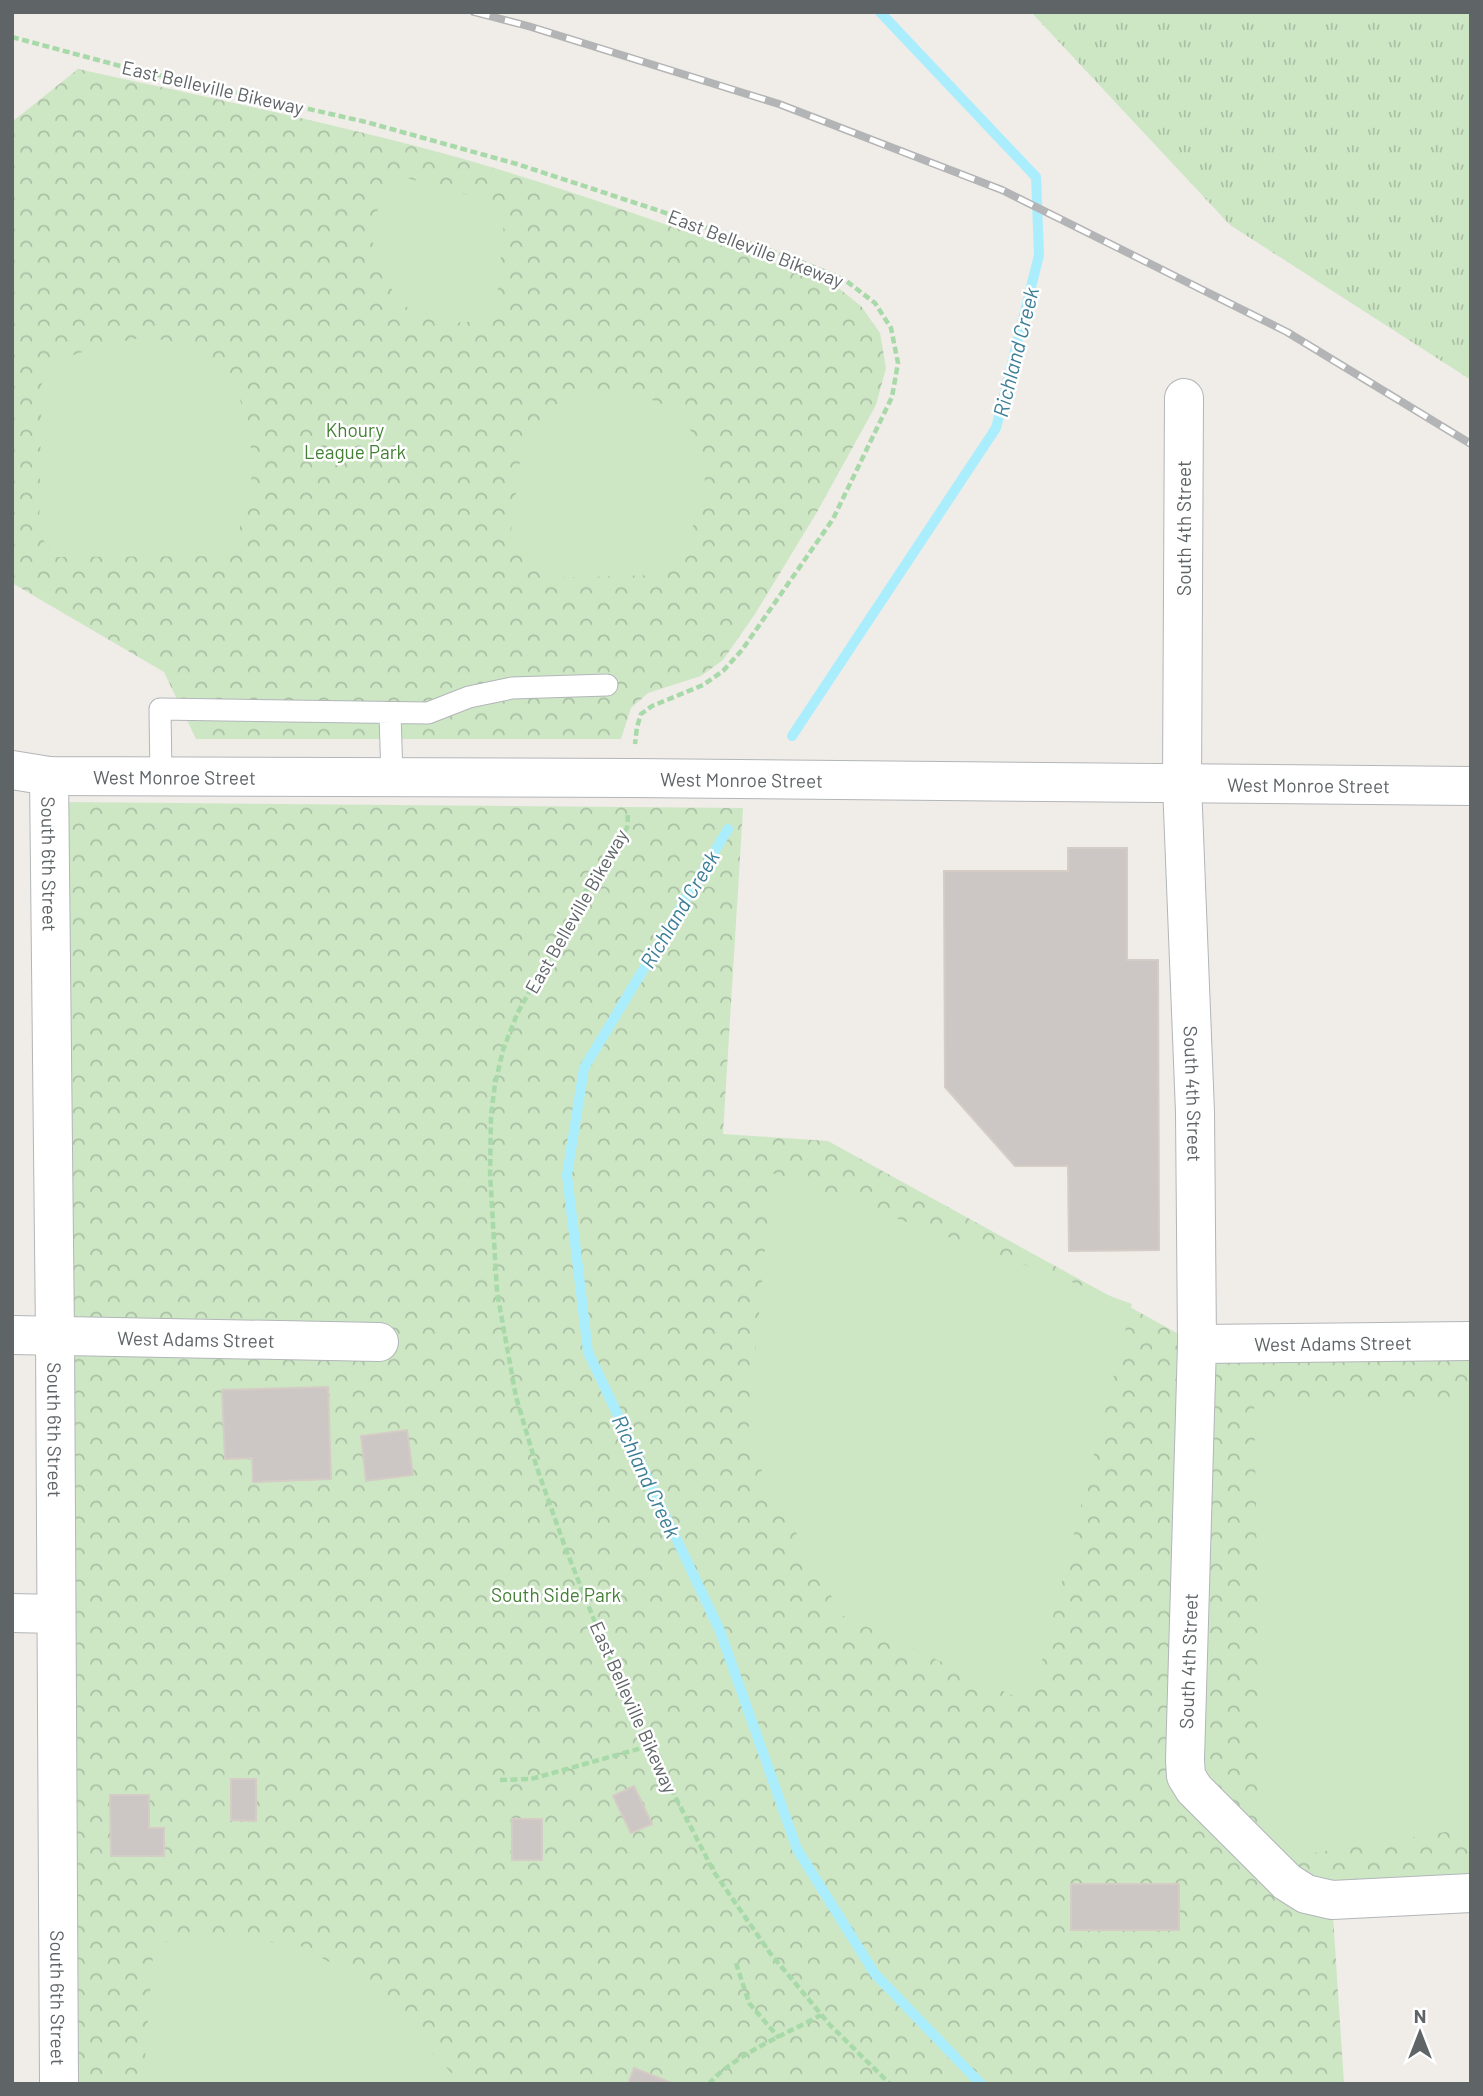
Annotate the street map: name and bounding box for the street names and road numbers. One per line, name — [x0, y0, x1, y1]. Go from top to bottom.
street label: East Belleville Bikeway — [120, 55, 306, 119]
street label: East Belleville Bikeway — [665, 204, 847, 292]
street label: South 4th Street — [1172, 460, 1195, 596]
street label: West Monroe Street — [93, 765, 256, 788]
street label: West Monroe Street — [660, 767, 823, 791]
street label: West Monroe Street — [1227, 772, 1390, 797]
street label: South 6th Street — [38, 796, 62, 932]
street label: East Belleville Bikeway — [520, 825, 633, 997]
street label: South 4th Street — [1180, 1025, 1207, 1162]
street label: West Adams Street — [117, 1326, 275, 1352]
street label: West Adams Street — [1254, 1330, 1412, 1355]
street label: South 6th Street — [44, 1362, 67, 1498]
street label: South 4th Street — [1174, 1593, 1202, 1729]
street label: East Belleville Bikeway — [586, 1617, 682, 1797]
street label: South 6th Street — [47, 1930, 70, 2066]

